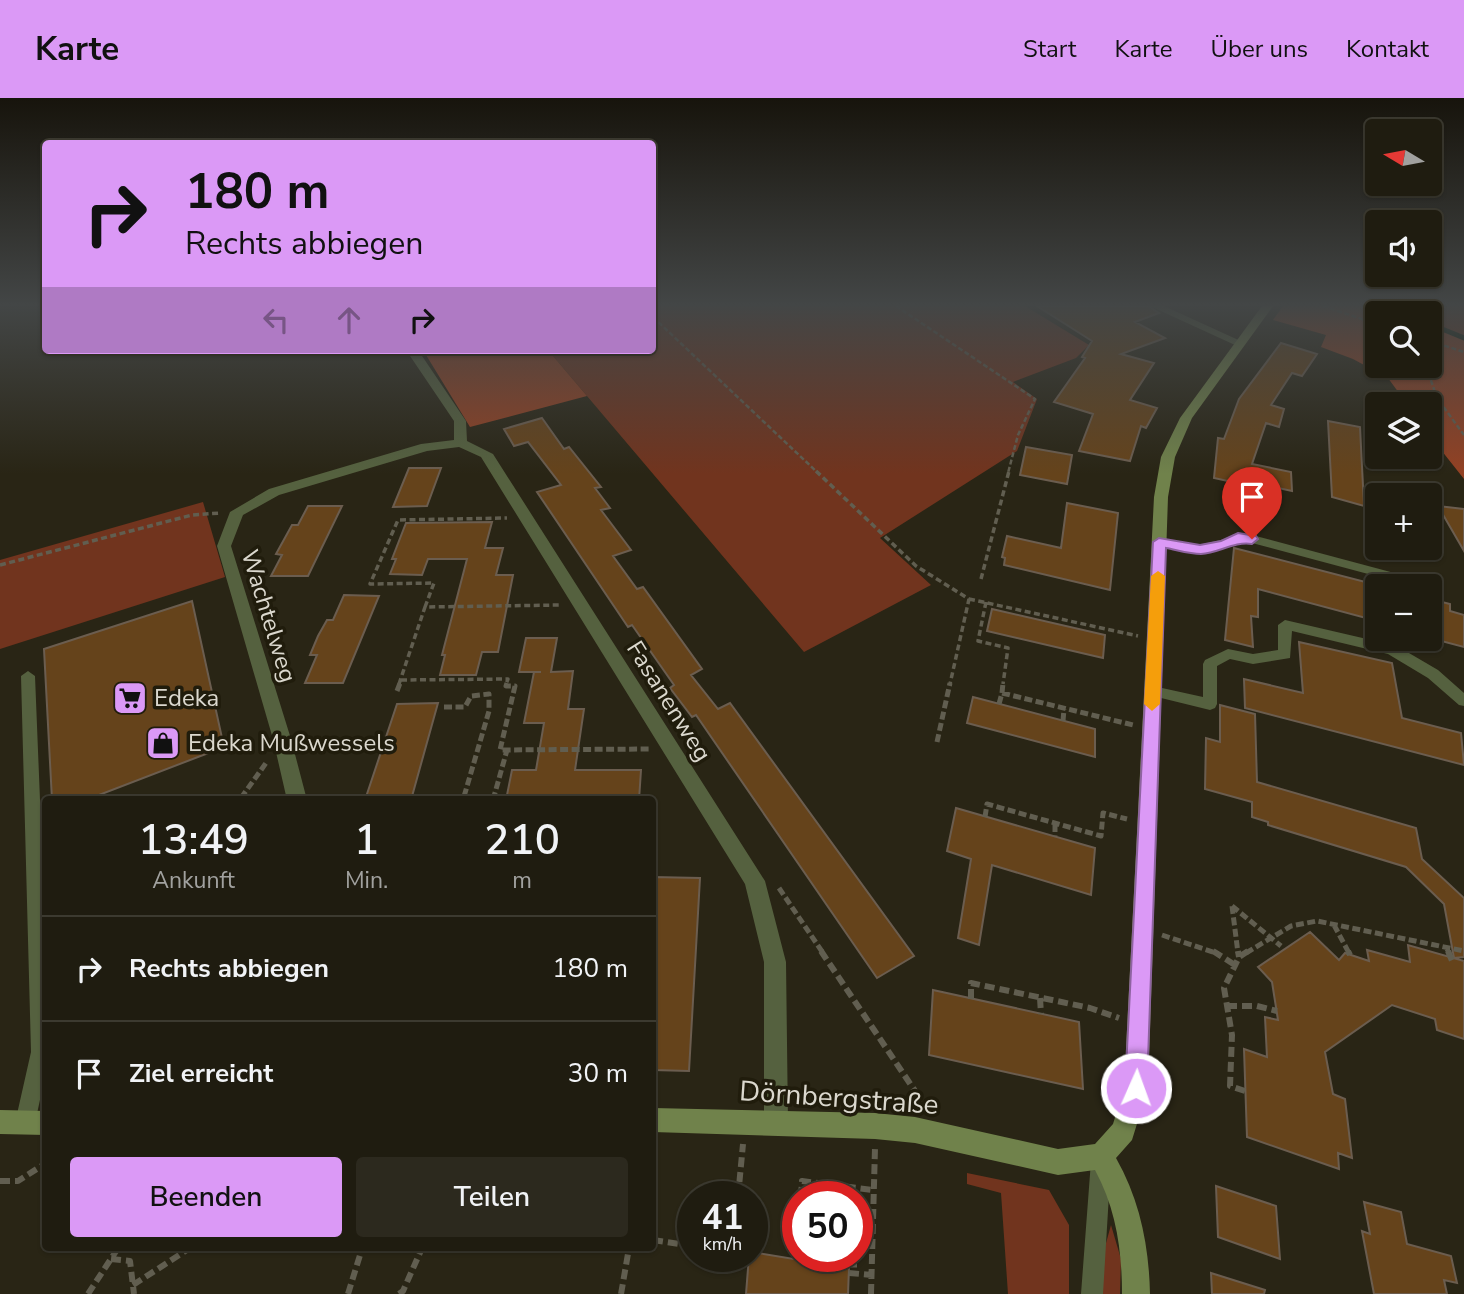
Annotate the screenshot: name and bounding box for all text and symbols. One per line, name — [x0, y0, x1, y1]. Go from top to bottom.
text: Karte — [35, 27, 119, 72]
text: Start — [1023, 33, 1076, 65]
text: Karte — [1114, 33, 1172, 65]
text: Über uns — [1210, 33, 1308, 65]
text: Kontakt — [1346, 33, 1429, 65]
north arrow — [1365, 119, 1442, 196]
map controls — [1365, 119, 1442, 651]
text: 180 m — [185, 158, 329, 225]
icon: right — [70, 168, 161, 259]
button: sound — [1365, 210, 1442, 287]
text: Rechts abbiegen — [185, 222, 424, 265]
icon: left — [257, 301, 295, 339]
icon: ahead — [330, 301, 368, 339]
icon: right — [403, 301, 441, 339]
button: search — [1365, 301, 1442, 378]
button: layers — [1365, 392, 1442, 469]
pin — [1222, 467, 1282, 539]
icon: arrive — [1233, 478, 1271, 516]
button: + — [1365, 483, 1442, 560]
street label: Wachtelweg — [234, 546, 304, 686]
button: − — [1365, 574, 1442, 651]
street label: Fasanenweg — [619, 635, 719, 767]
supermarket icon: Edeka — [111, 679, 149, 717]
place label: Edeka — [154, 682, 219, 714]
shop icon: Edeka Mußwessels — [144, 724, 182, 762]
place label: Edeka Mußwessels — [188, 727, 395, 759]
text: 13:49 — [138, 812, 249, 869]
text: 1 — [354, 812, 379, 869]
text: 210 — [484, 812, 560, 869]
text: Ankunft — [152, 865, 235, 896]
text: Min. — [345, 865, 388, 896]
text: m — [512, 865, 532, 896]
icon: right — [70, 950, 108, 988]
text: Rechts abbiegen — [129, 951, 329, 986]
text: 180 m — [552, 951, 628, 986]
position arrow — [1099, 1051, 1173, 1125]
icon: arrive — [70, 1055, 108, 1093]
text: Ziel erreicht — [129, 1056, 273, 1091]
text: 30 m — [568, 1056, 628, 1091]
street label: Dörnbergstraße — [738, 1072, 940, 1124]
button: Beenden — [70, 1157, 342, 1237]
button: Teilen — [356, 1157, 628, 1237]
speed limit sign: 50 — [782, 1181, 873, 1272]
text: 41 — [701, 1194, 744, 1241]
text: km/h — [703, 1232, 742, 1256]

